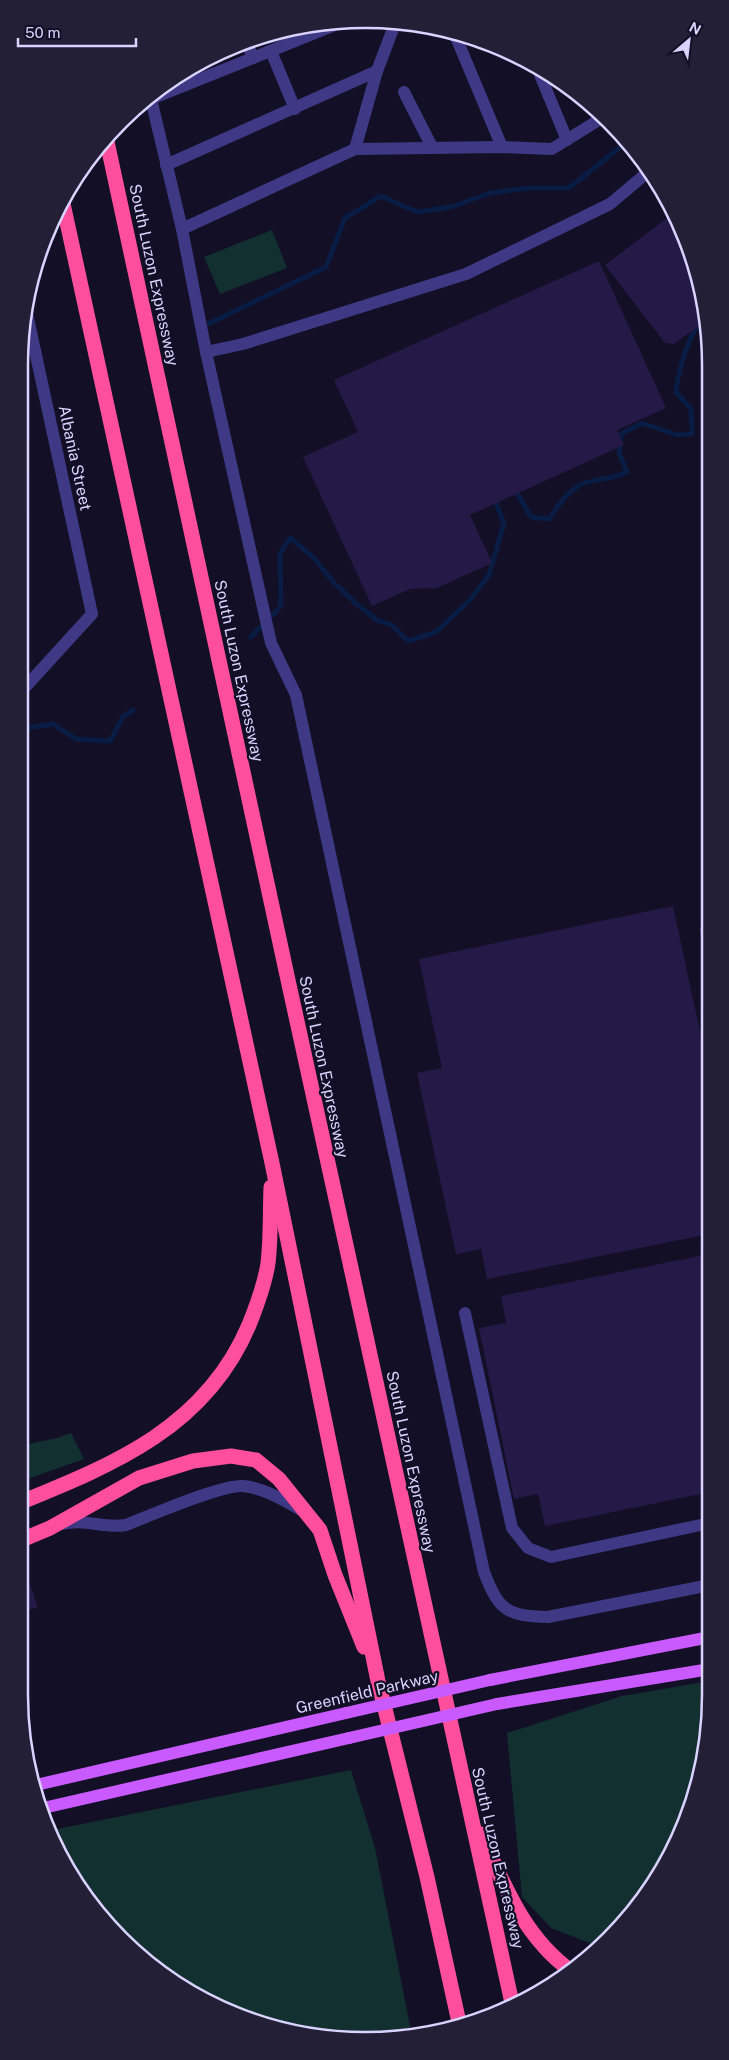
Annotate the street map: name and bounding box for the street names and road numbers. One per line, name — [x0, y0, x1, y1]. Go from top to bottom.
street label: South Luzon Expressway — [125, 182, 183, 368]
street label: Albania Street — [55, 404, 95, 512]
street label: South Luzon Expressway — [210, 578, 268, 764]
street label: South Luzon Expressway — [295, 974, 353, 1160]
street label: South Luzon Expressway — [382, 1369, 440, 1555]
street label: Greenfield Parkway — [294, 1666, 441, 1718]
street label: South Luzon Expressway — [468, 1765, 528, 1951]

